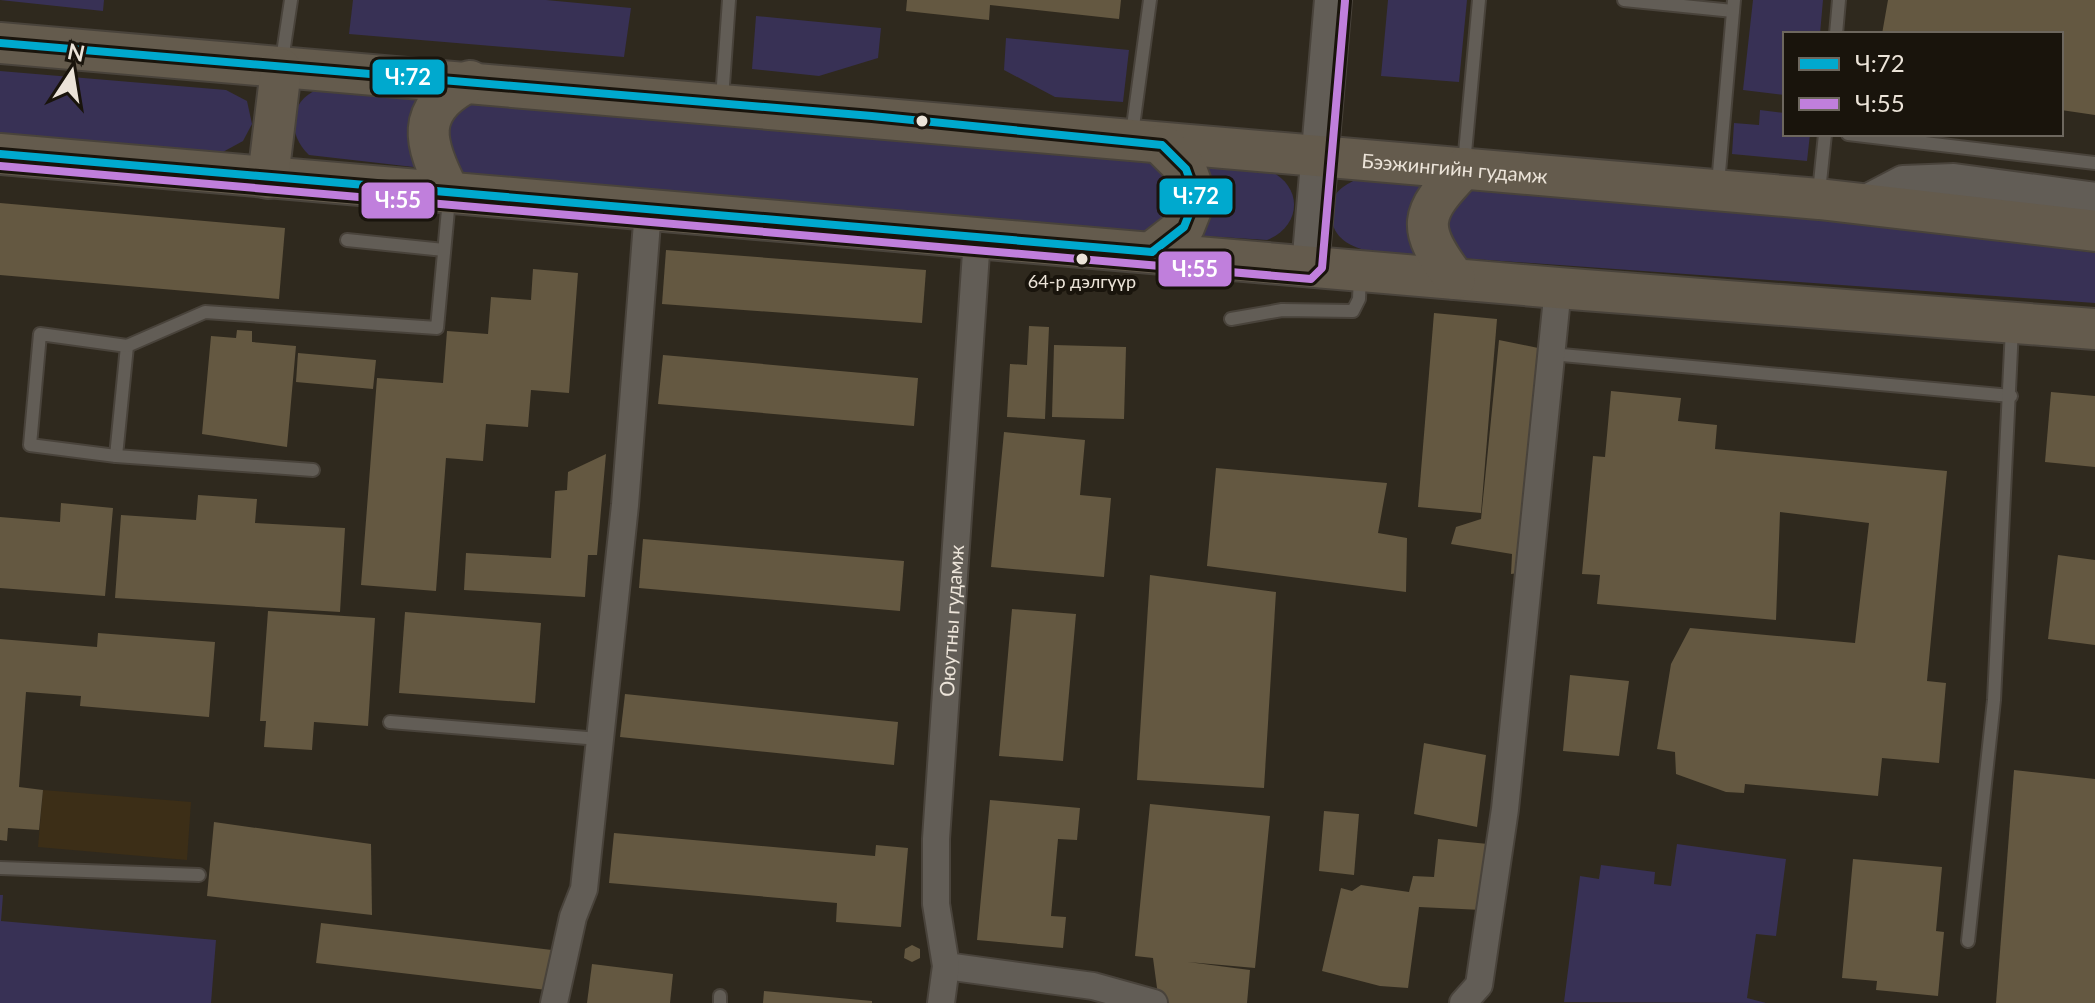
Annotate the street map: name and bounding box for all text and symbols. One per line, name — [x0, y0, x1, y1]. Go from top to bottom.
north arrow — [32, 32, 112, 112]
legend — [1783, 32, 2063, 136]
text: N — [65, 37, 87, 67]
text: Ч:72 — [1855, 48, 1905, 77]
line badge: Ч:72 — [371, 58, 446, 96]
text: Ч:72 — [385, 63, 431, 90]
text: Ч:55 — [1855, 88, 1905, 117]
unlabelled marker — [914, 113, 930, 129]
street label: Бээжингийн гудамж — [1361, 148, 1549, 188]
line badge: Ч:72 — [1158, 177, 1234, 216]
line badge: Ч:55 — [360, 181, 436, 220]
text: Ч:72 — [1173, 182, 1219, 209]
text: Ч:55 — [375, 186, 421, 213]
line badge: Ч:55 — [1157, 250, 1233, 288]
marker: 64-р дэлгүүр — [1074, 251, 1090, 267]
text: Ч:55 — [1172, 255, 1218, 282]
place label: 64-р дэлгүүр — [1028, 270, 1136, 292]
street label: Оюутны гудамж — [934, 544, 968, 697]

